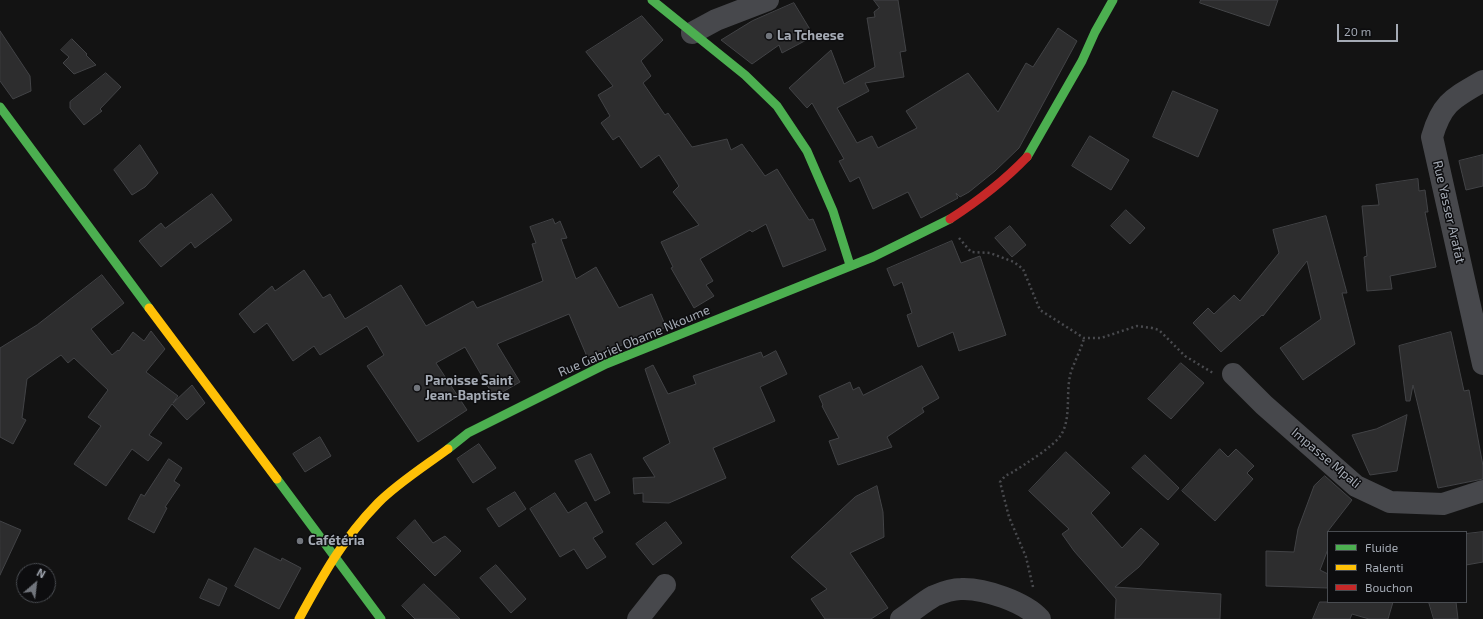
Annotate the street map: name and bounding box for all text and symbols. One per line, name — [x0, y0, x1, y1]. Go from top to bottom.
scale bar — [1339, 16, 1400, 42]
text: 20 m — [1344, 24, 1371, 38]
place label: La Tcheese — [777, 28, 844, 44]
marker: La Tcheese — [764, 31, 774, 41]
street label: Rue Yasser Arafat — [1430, 159, 1468, 265]
street label: Rue Gabriel Obame Nkoume — [556, 302, 712, 380]
place label: Paroisse Saint Jean-Baptiste — [425, 373, 513, 404]
marker: Paroisse Saint Jean-Baptiste — [412, 383, 422, 393]
street label: Impasse Mpali — [1288, 424, 1364, 492]
legend — [1327, 531, 1467, 603]
place label: Cafétéria — [308, 533, 365, 549]
marker: Cafétéria — [295, 536, 305, 546]
text: Fluide — [1365, 540, 1398, 554]
text: Ralenti — [1365, 560, 1404, 574]
north arrow — [16, 563, 56, 603]
text: N — [35, 565, 48, 580]
text: Bouchon — [1365, 580, 1413, 594]

